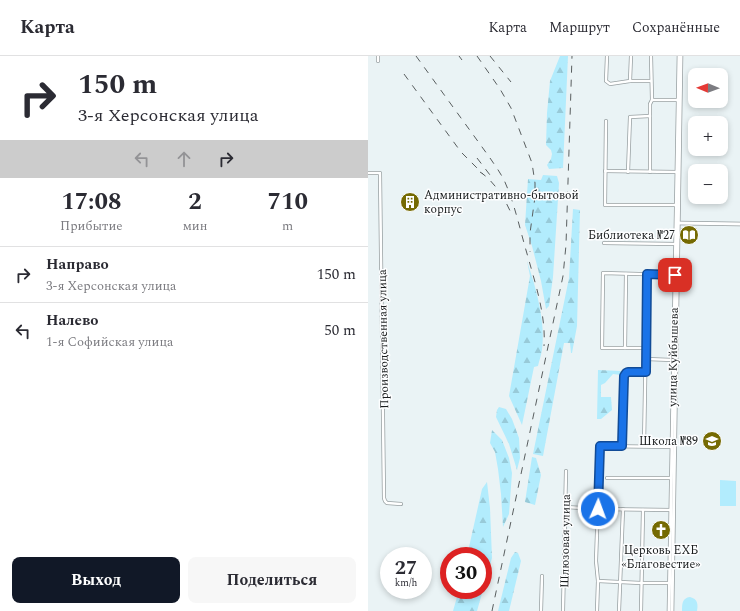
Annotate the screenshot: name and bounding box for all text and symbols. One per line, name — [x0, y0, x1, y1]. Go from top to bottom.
text: Карта — [20, 13, 75, 42]
text: Карта — [489, 17, 527, 38]
text: Маршрут — [549, 17, 610, 38]
text: Сохранённые — [632, 17, 720, 38]
text: 150 m — [78, 63, 157, 106]
north arrow — [688, 68, 728, 108]
map controls — [688, 68, 728, 204]
icon: right — [12, 72, 64, 124]
text: 3-я Херсонская улица — [78, 102, 259, 129]
button: + — [688, 116, 728, 156]
icon: left — [131, 148, 153, 170]
icon: ahead — [173, 148, 195, 170]
icon: right — [215, 148, 237, 170]
button: − — [688, 164, 728, 204]
text: 17:08 — [61, 184, 121, 220]
text: 2 — [188, 184, 202, 220]
text: 710 — [267, 184, 308, 220]
place label: Административно-бытовой корпус — [424, 186, 579, 219]
building icon: Административно-бытовой корпус — [399, 191, 421, 213]
text: Прибытие — [60, 216, 123, 236]
text: мин — [183, 216, 207, 236]
text: m — [282, 216, 293, 236]
library icon: Библиотека №27 — [678, 224, 700, 246]
place label: Библиотека №27 — [588, 226, 675, 245]
text: Направо — [46, 253, 109, 276]
pin — [658, 258, 692, 292]
text: 150 m — [317, 263, 356, 286]
icon: right — [12, 264, 34, 286]
icon: arrive — [664, 264, 686, 286]
street label: Производственная улица — [373, 269, 394, 409]
text: 3-я Херсонская улица — [46, 276, 176, 296]
street label: улица Куйбышева — [663, 307, 684, 408]
text: Налево — [46, 309, 99, 332]
text: 50 m — [324, 319, 356, 342]
icon: left — [12, 320, 34, 342]
text: 1-я Софийская улица — [46, 332, 173, 352]
school or university icon: Школа №89 — [701, 430, 723, 452]
place label: Школа №89 — [639, 432, 698, 451]
position arrow — [577, 488, 619, 530]
street label: Шлюзовая улица — [555, 494, 576, 588]
church icon: Церковь ЕХБ «Благовестие» — [650, 519, 672, 541]
place label: Церковь ЕХБ «Благовестие» — [621, 541, 701, 574]
speed limit sign: 30 — [440, 547, 492, 599]
text: 27 — [395, 553, 417, 583]
button: Выход — [12, 557, 180, 603]
button: Поделиться — [188, 557, 356, 603]
text: km/h — [395, 575, 417, 591]

